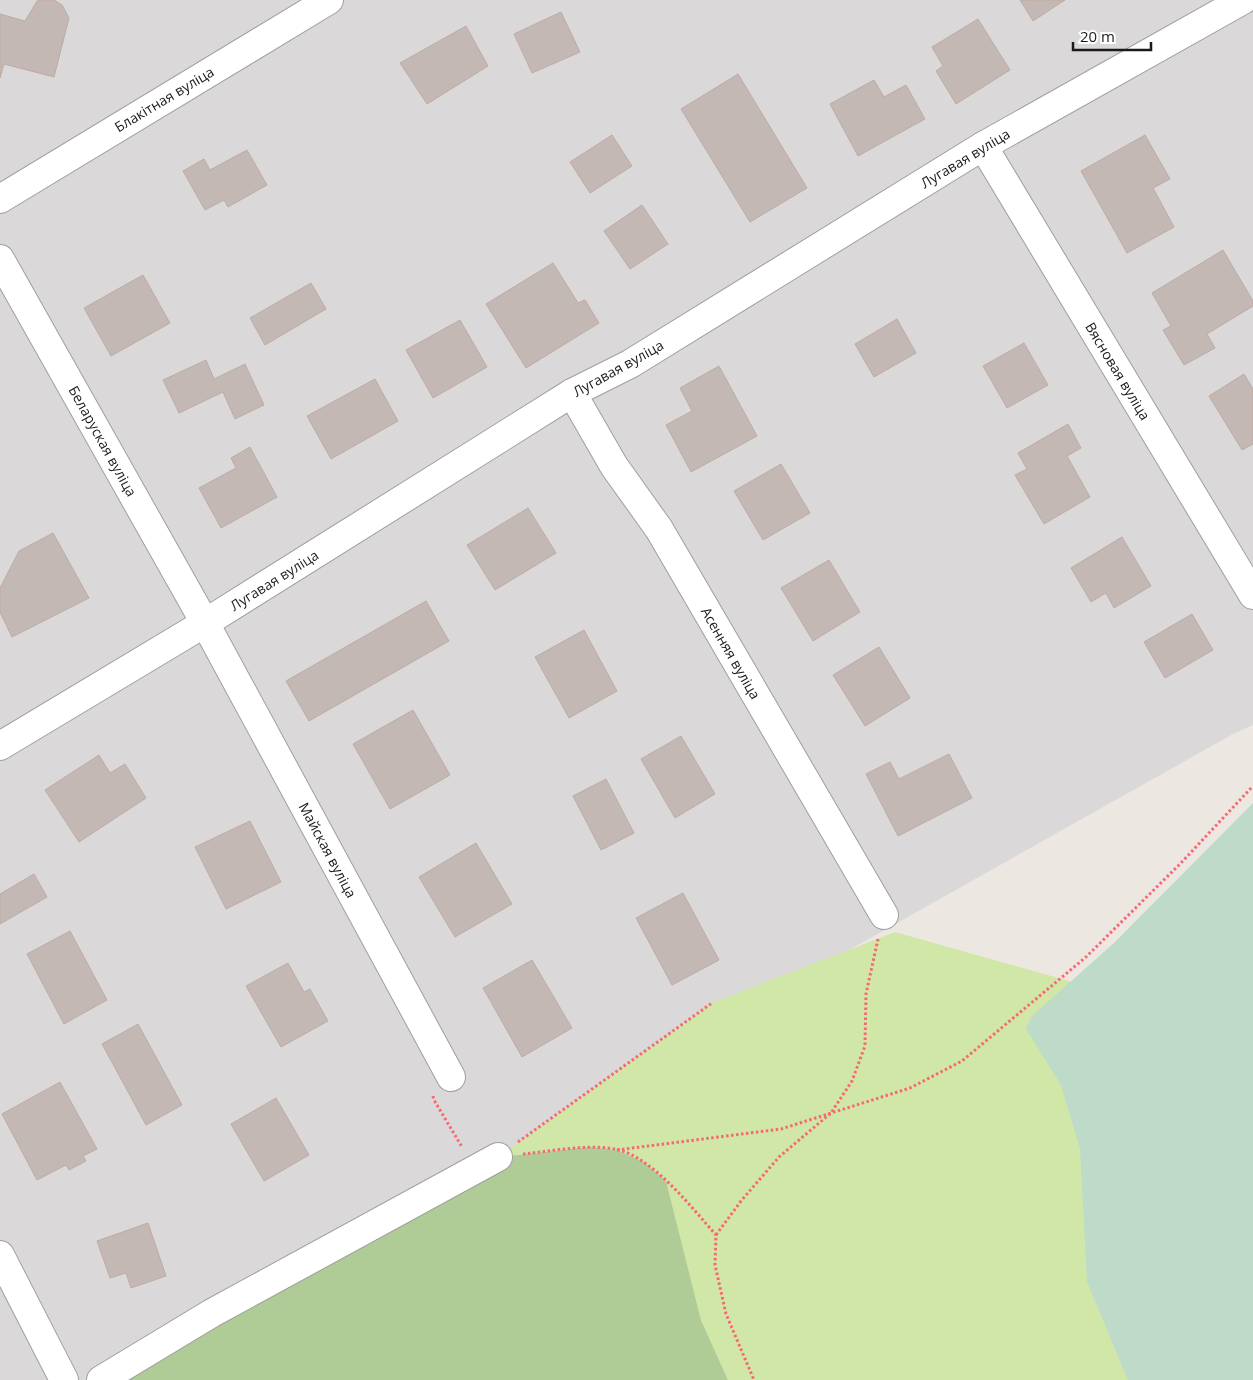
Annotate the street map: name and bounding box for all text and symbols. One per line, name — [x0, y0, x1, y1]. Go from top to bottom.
scale bar — [1073, 20, 1150, 52]
text: 20 m — [1080, 26, 1115, 46]
street label: Блакітная вуліца — [111, 62, 217, 136]
street label: Лугавая вуліца — [917, 124, 1013, 192]
street label: Вясновая вуліца — [1081, 318, 1155, 424]
street label: Лугавая вуліца — [569, 335, 667, 401]
street label: Беларуская вуліца — [65, 382, 141, 500]
street label: Лугавая вуліца — [226, 545, 322, 615]
street label: Асенняя вуліца — [697, 603, 765, 703]
street label: Майская вуліца — [295, 799, 361, 901]

